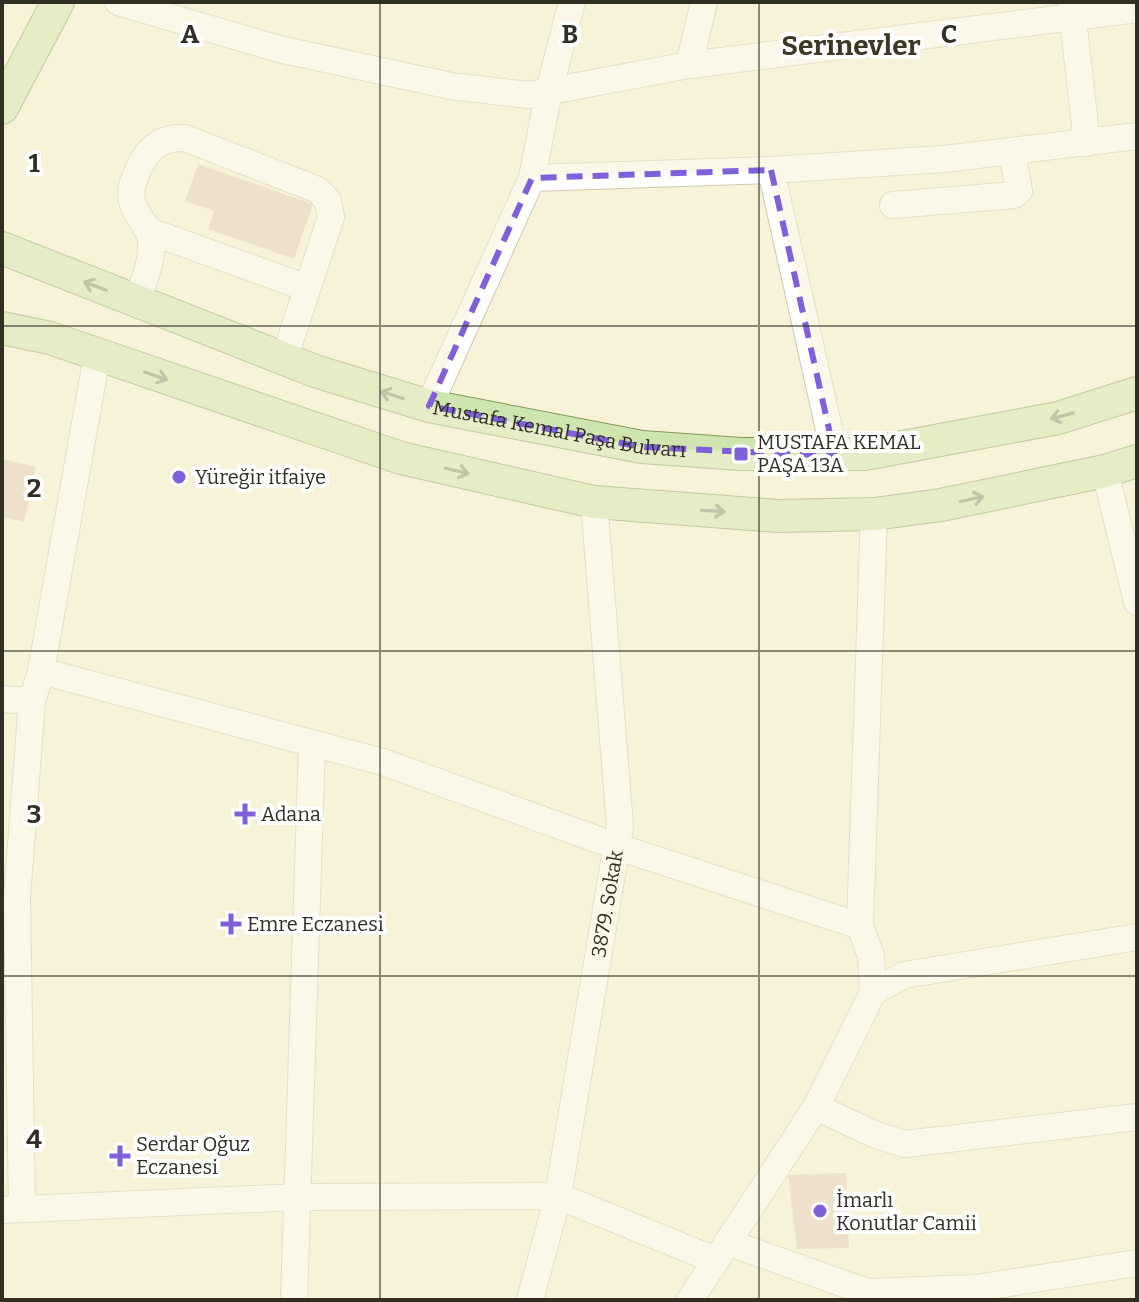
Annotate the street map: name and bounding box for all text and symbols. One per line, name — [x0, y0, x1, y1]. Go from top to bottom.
text: A — [181, 19, 200, 50]
text: B — [562, 19, 578, 50]
text: C — [941, 19, 957, 50]
district label: Serinevler — [781, 29, 921, 62]
text: 1 — [28, 148, 40, 179]
one-way arrow — [83, 278, 108, 292]
one-way arrow — [144, 369, 169, 384]
one-way arrow — [380, 386, 405, 401]
street label: Mustafa Kemal Paşa Bulvarı — [431, 395, 687, 462]
one-way arrow — [1050, 409, 1076, 424]
place label: MUSTAFA KEMAL PAŞA 13A — [757, 430, 921, 477]
marker: MUSTAFA KEMAL PAŞA 13A — [732, 445, 750, 463]
one-way arrow — [444, 464, 470, 479]
place label: Yüreğir itfaiye — [195, 465, 326, 489]
marker: Yüreğir itfaiye — [170, 468, 188, 486]
text: 2 — [27, 473, 41, 504]
one-way arrow — [959, 490, 984, 505]
one-way arrow — [700, 504, 726, 519]
text: 3 — [27, 799, 41, 830]
place label: Adana — [261, 802, 321, 826]
marker: Adana — [236, 805, 254, 823]
street label: 3879. Sokak — [586, 848, 628, 959]
place label: Emre Eczanesi — [247, 912, 384, 936]
marker: Emre Eczanesi — [222, 915, 240, 933]
text: 4 — [26, 1124, 42, 1155]
place label: Serdar Oğuz Eczanesi — [136, 1132, 250, 1179]
marker: Serdar Oğuz Eczanesi — [111, 1147, 129, 1165]
place label: İmarlı Konutlar Camii — [836, 1188, 977, 1235]
marker: İmarlı Konutlar Camii — [811, 1202, 829, 1220]

